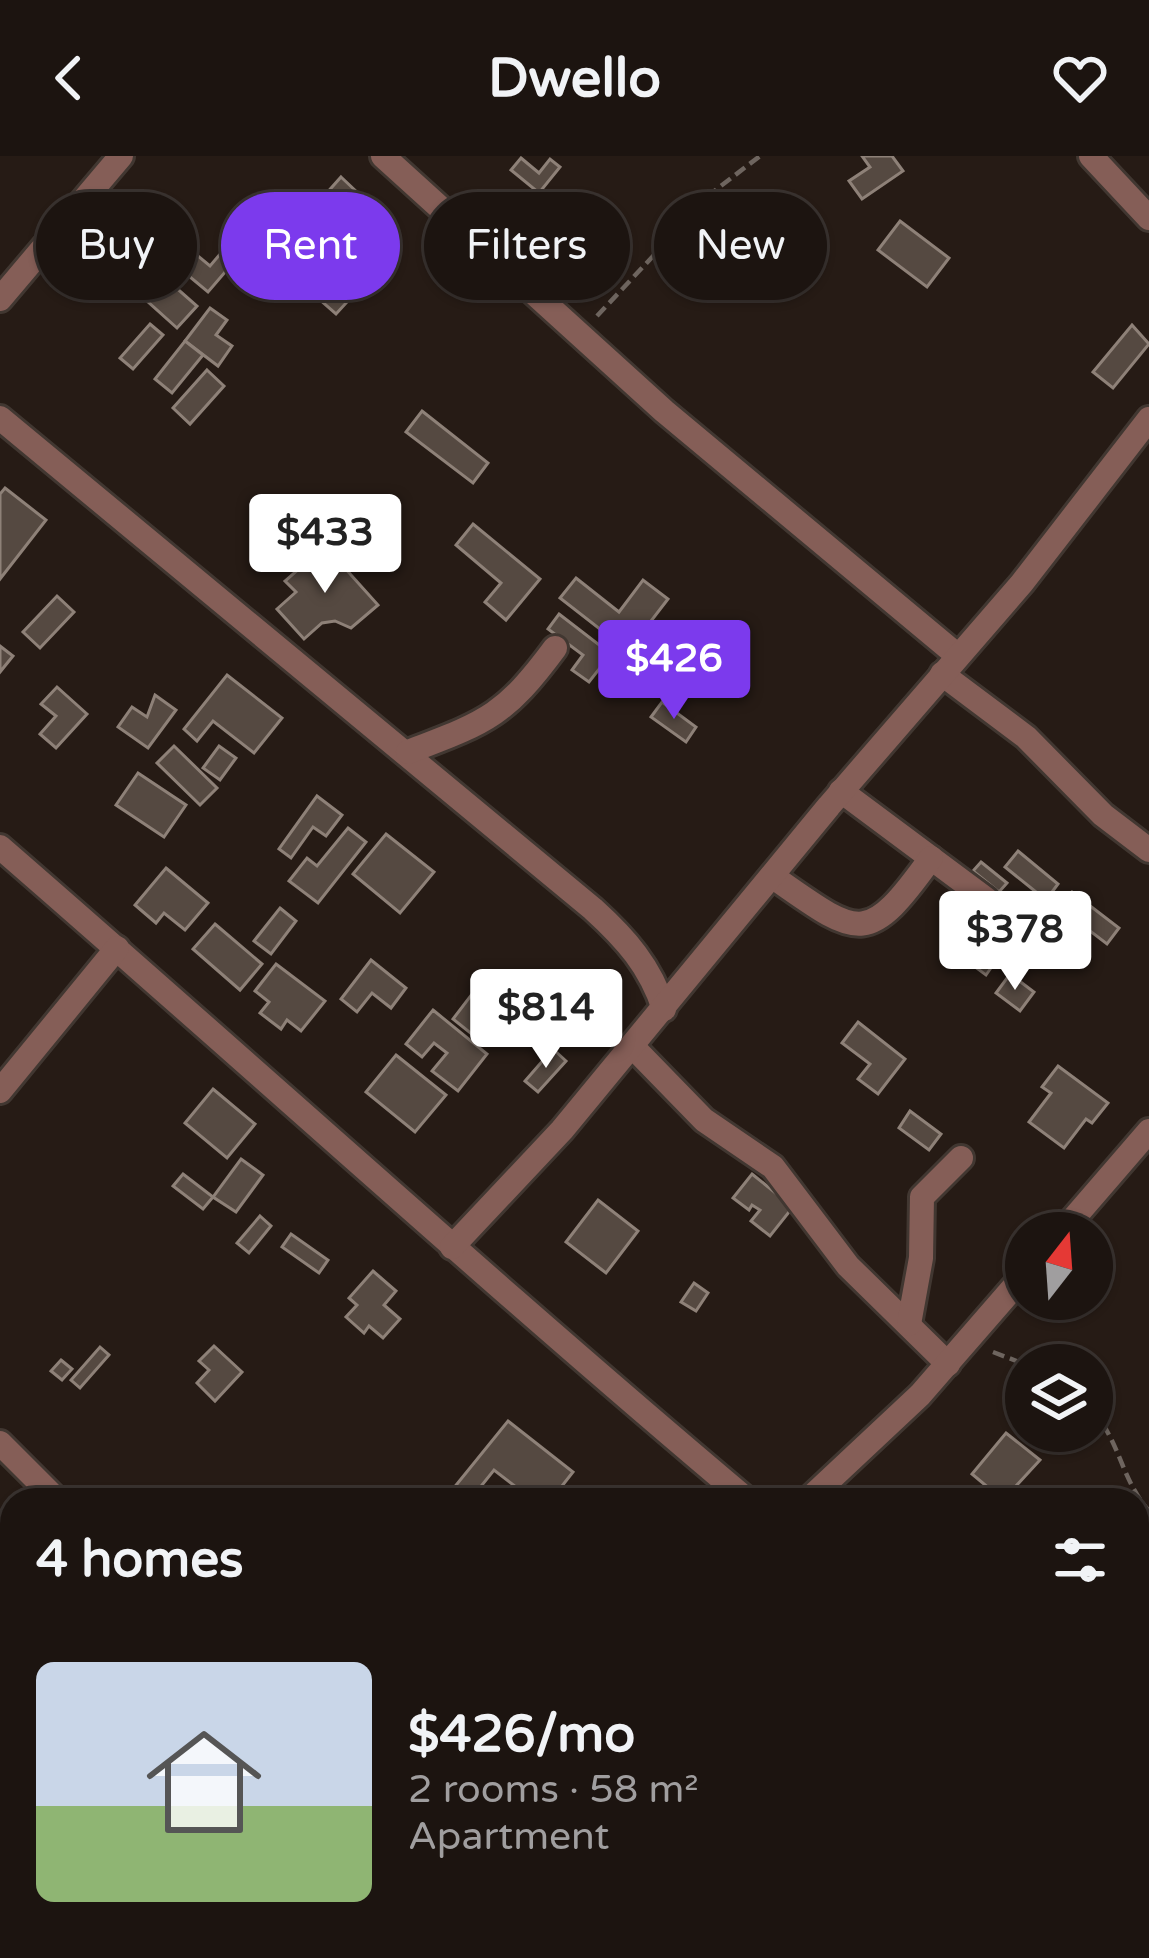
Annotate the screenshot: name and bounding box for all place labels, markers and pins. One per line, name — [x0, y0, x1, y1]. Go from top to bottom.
pin: $433 — [254, 494, 396, 596]
pin: $426 — [603, 620, 745, 722]
pin: $378 — [944, 891, 1086, 993]
pin: $814 — [475, 969, 617, 1071]

